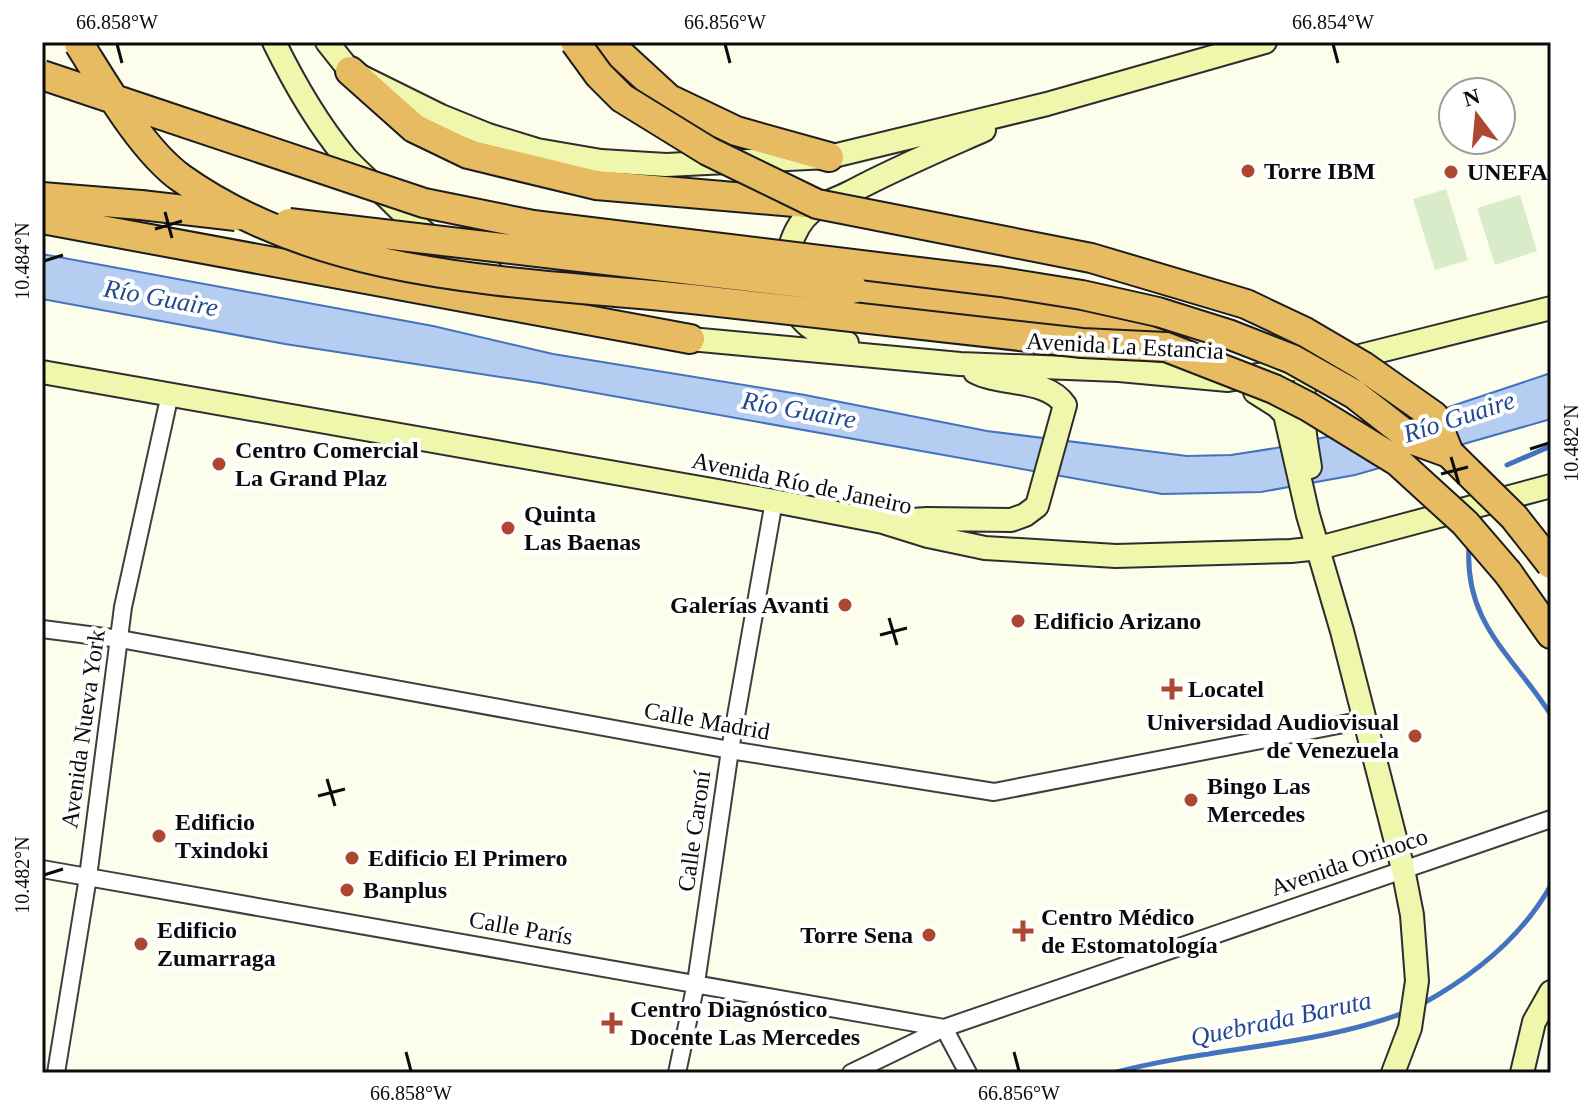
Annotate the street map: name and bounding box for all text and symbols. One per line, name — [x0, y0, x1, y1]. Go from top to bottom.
text: 66.858°W — [76, 11, 158, 33]
text: 66.856°W — [684, 11, 766, 33]
text: 66.854°W — [1292, 11, 1374, 33]
north arrow — [1437, 76, 1517, 156]
text: N — [1461, 83, 1483, 111]
place label: Torre IBM — [1264, 158, 1375, 184]
place label: UNEFA — [1467, 159, 1549, 185]
marker: Torre IBM — [1239, 162, 1257, 180]
marker: UNEFA — [1442, 163, 1460, 181]
text: 10.484°N — [11, 222, 33, 300]
water label: Río Guaire — [101, 274, 220, 322]
street label: Avenida La Estancia — [1025, 328, 1225, 364]
water label: Río Guaire — [1399, 385, 1518, 449]
water label: Río Guaire — [739, 386, 858, 434]
text: 10.482°N — [1560, 404, 1582, 482]
place label: Centro Comercial La Grand Plaz — [235, 437, 419, 491]
street label: Avenida Río de Janeiro — [690, 447, 914, 519]
marker: Centro Comercial La Grand Plaz — [210, 455, 228, 473]
place label: Quinta Las Baenas — [524, 501, 641, 555]
marker: Quinta Las Baenas — [499, 519, 517, 537]
place label: Galerías Avanti — [670, 592, 829, 618]
marker: Galerías Avanti — [836, 596, 854, 614]
place label: Edificio Arizano — [1034, 608, 1201, 634]
marker: Edificio Arizano — [1009, 612, 1027, 630]
street label: Avenida Nueva York — [56, 628, 110, 830]
place label: Locatel — [1188, 676, 1264, 702]
marker: Locatel — [1163, 680, 1181, 698]
street label: Calle Madrid — [642, 697, 772, 745]
place label: Universidad Audiovisual de Venezuela — [1146, 709, 1399, 763]
marker: Universidad Audiovisual de Venezuela — [1406, 727, 1424, 745]
street label: Calle Caroní — [673, 768, 715, 893]
place label: Bingo Las Mercedes — [1207, 773, 1310, 827]
marker: Bingo Las Mercedes — [1182, 791, 1200, 809]
place label: Edificio Txindoki — [175, 809, 269, 863]
street label: Avenida Orinoco — [1267, 823, 1431, 901]
marker: Edificio Txindoki — [150, 827, 168, 845]
text: 10.482°N — [11, 836, 33, 914]
place label: Edificio El Primero — [368, 845, 568, 871]
marker: Edificio El Primero — [343, 849, 361, 867]
place label: Banplus — [363, 877, 447, 903]
marker: Banplus — [338, 881, 356, 899]
place label: Centro Médico de Estomatología — [1041, 904, 1218, 958]
street label: Calle París — [467, 906, 575, 950]
place label: Edificio Zumarraga — [157, 917, 276, 971]
marker: Centro Médico de Estomatología — [1012, 920, 1034, 942]
place label: Torre Sena — [800, 922, 913, 948]
marker: Torre Sena — [920, 926, 938, 944]
marker: Edificio Zumarraga — [132, 935, 150, 953]
water label: Quebrada Baruta — [1188, 986, 1374, 1052]
place label: Centro Diagnóstico Docente Las Mercedes — [630, 996, 860, 1050]
marker: Centro Diagnóstico Docente Las Mercedes — [601, 1012, 623, 1034]
text: 66.858°W — [370, 1082, 452, 1104]
text: 66.856°W — [978, 1082, 1060, 1104]

